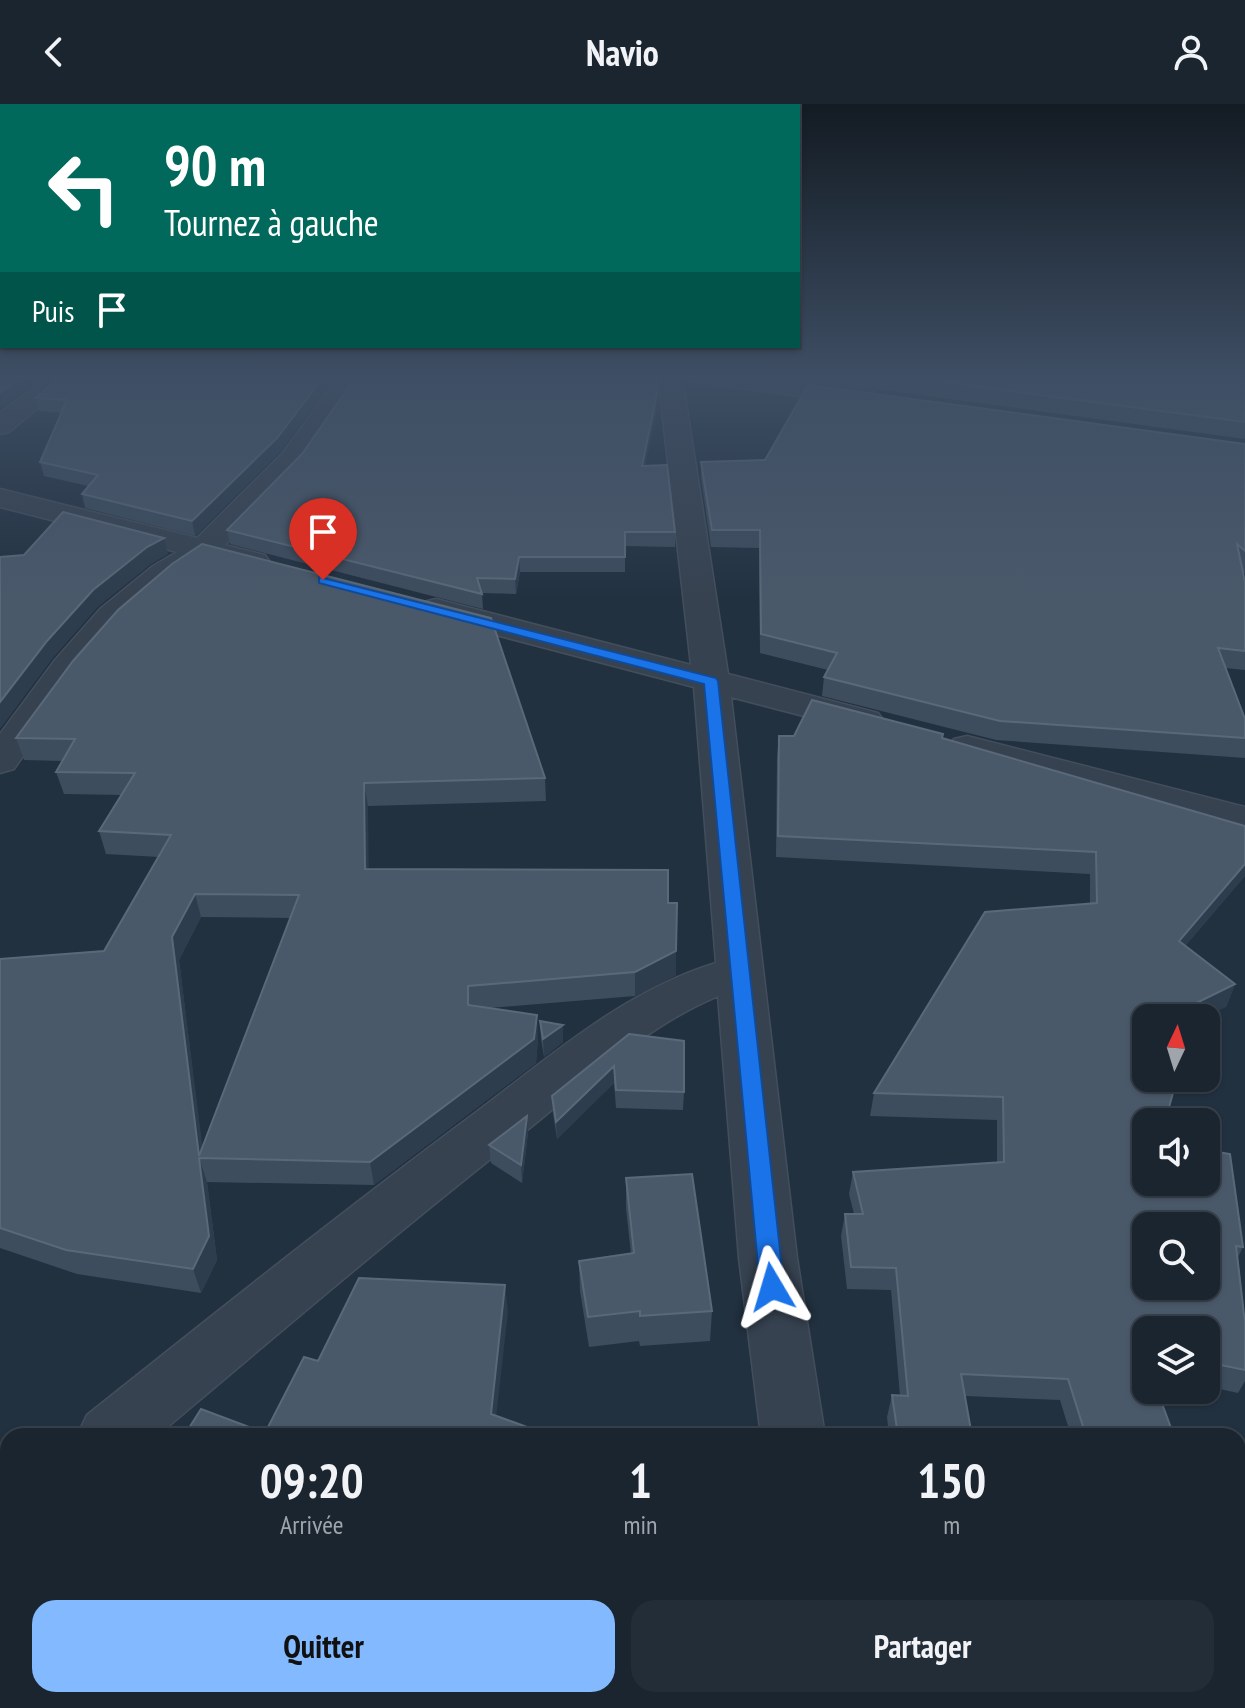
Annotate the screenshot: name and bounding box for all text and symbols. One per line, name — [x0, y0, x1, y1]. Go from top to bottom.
text: Navio — [586, 29, 659, 76]
icon: back — [32, 30, 76, 74]
icon: person — [1169, 30, 1213, 74]
text: 90 m — [164, 129, 266, 201]
icon: left — [32, 136, 136, 240]
text: Tournez à gauche — [164, 199, 379, 246]
icon: arrive — [90, 288, 134, 332]
text: Puis — [32, 291, 74, 330]
pin — [289, 498, 357, 580]
icon: arrive — [301, 510, 345, 554]
north arrow — [1132, 1004, 1220, 1092]
map controls — [1132, 1004, 1220, 1404]
button: sound — [1132, 1108, 1220, 1196]
button: search — [1132, 1212, 1220, 1300]
position arrow — [730, 1245, 814, 1329]
button: layers — [1132, 1316, 1220, 1404]
text: 09:20 — [260, 1449, 364, 1511]
text: 1 — [629, 1449, 652, 1511]
text: 150 — [917, 1449, 986, 1511]
text: Arrivée — [280, 1508, 344, 1541]
text: min — [623, 1508, 657, 1541]
text: m — [943, 1508, 960, 1541]
button: Quitter — [32, 1600, 615, 1692]
button: Partager — [631, 1600, 1214, 1692]

